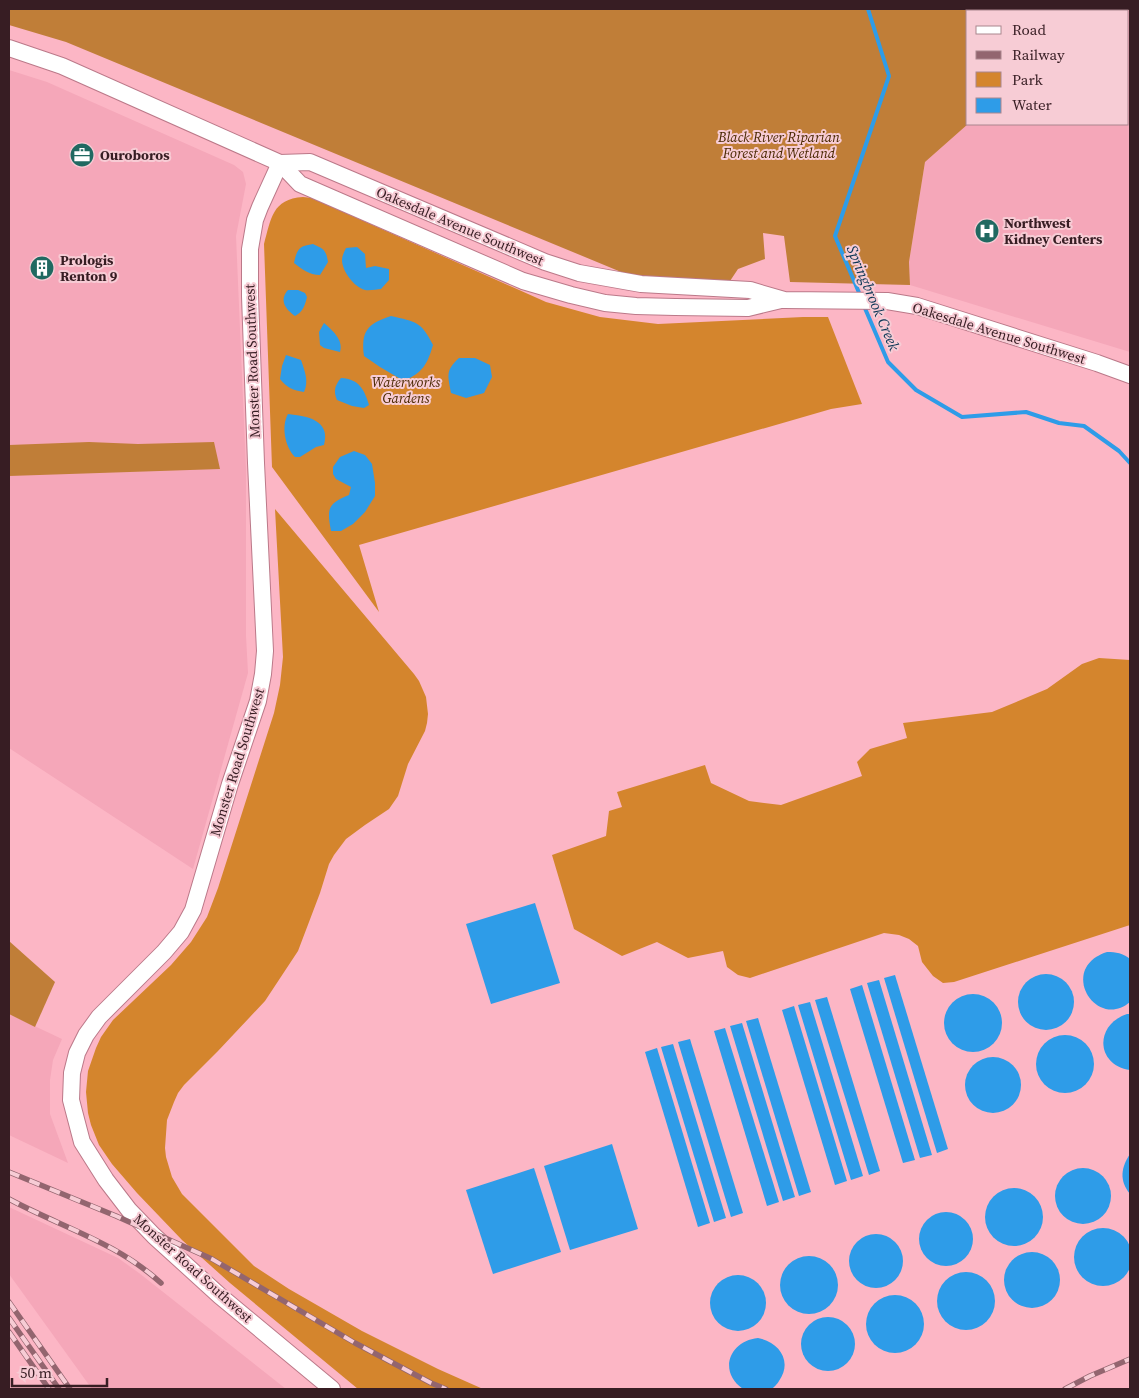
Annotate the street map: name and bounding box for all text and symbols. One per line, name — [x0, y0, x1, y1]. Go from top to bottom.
legend — [966, 10, 1129, 125]
text: Road — [1012, 19, 1046, 40]
text: Railway — [1012, 44, 1065, 65]
text: Park — [1012, 69, 1044, 90]
text: Water — [1012, 94, 1053, 115]
park label: Black River Riparian Forest and Wetland — [717, 127, 840, 163]
office icon: Ouroboros — [69, 142, 95, 168]
place label: Ouroboros — [100, 145, 170, 165]
street label: Oakesdale Avenue Southwest — [373, 182, 547, 271]
place label: Northwest Kidney Centers — [1004, 213, 1103, 249]
hospital icon: Northwest Kidney Centers — [974, 218, 1000, 244]
water label: Springbrook Creek — [842, 242, 905, 355]
place label: Prologis Renton 9 — [60, 250, 118, 286]
building icon: Prologis Renton 9 — [29, 255, 55, 281]
street label: Monster Road Southwest — [239, 283, 265, 438]
street label: Oakesdale Avenue Southwest — [910, 297, 1088, 369]
park label: Waterworks Gardens — [372, 372, 441, 408]
street label: Monster Road Southwest — [205, 685, 269, 839]
street label: Monster Road Southwest — [129, 1209, 257, 1327]
scale bar — [12, 1356, 108, 1388]
text: 50 m — [20, 1362, 52, 1383]

